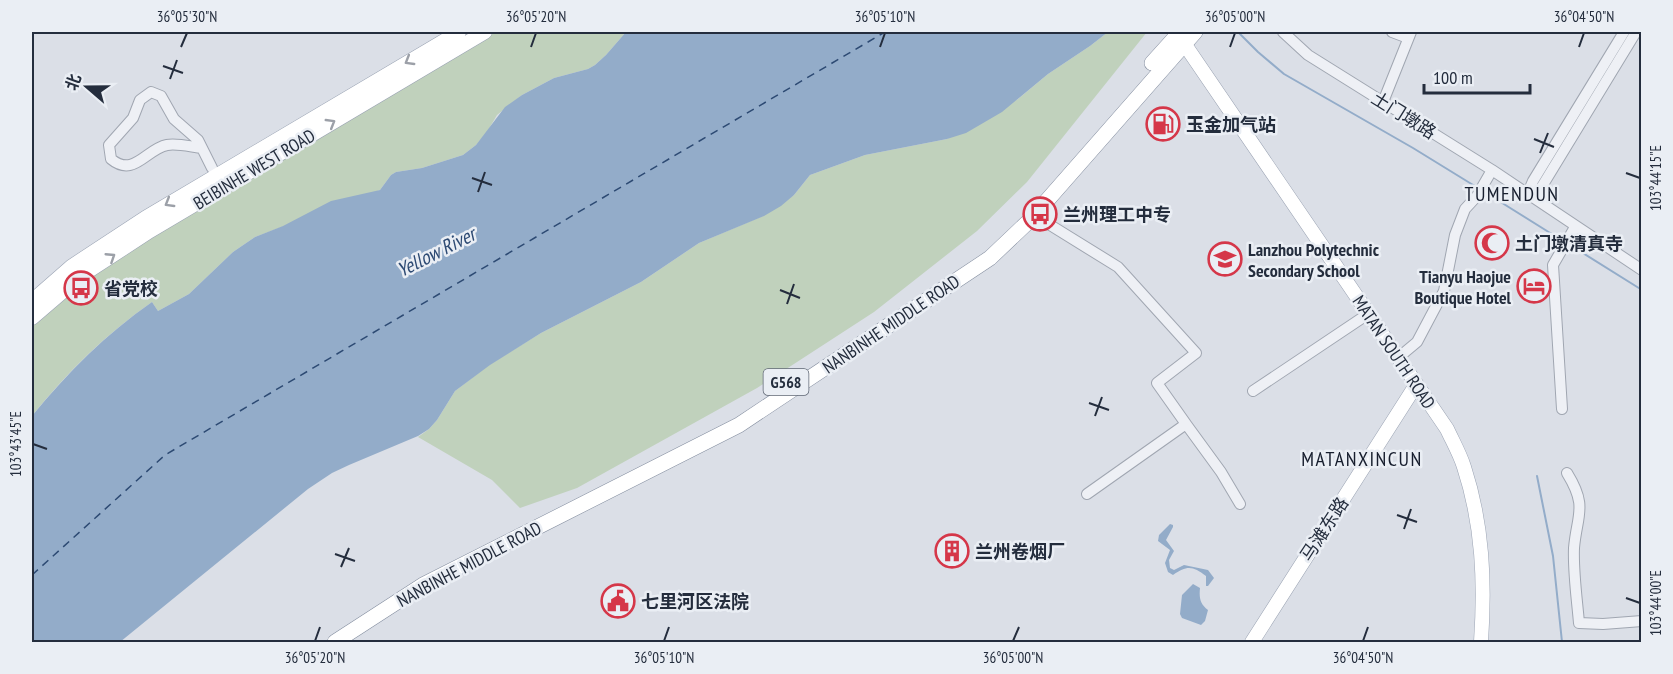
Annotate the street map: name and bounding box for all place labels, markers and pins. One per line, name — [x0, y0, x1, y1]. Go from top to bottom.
fuel station icon: 玉金加气站 — [1145, 106, 1181, 142]
place label: 玉金加气站 — [1186, 113, 1276, 136]
bus stop icon: 兰州理工中专 — [1022, 196, 1058, 232]
place label: 兰州理工中专 — [1063, 203, 1171, 226]
mosque icon: 土门墩清真寺 — [1474, 225, 1510, 261]
place label: 土门墩清真寺 — [1515, 232, 1623, 255]
place label: Lanzhou Polytechnic Secondary School — [1248, 238, 1380, 282]
school or university icon: Lanzhou Polytechnic Secondary School — [1207, 241, 1243, 277]
place label: Tianyu Haojue Boutique Hotel — [1415, 265, 1512, 309]
hotel icon: Tianyu Haojue Boutique Hotel — [1516, 268, 1552, 304]
bus stop icon: 省党校 — [63, 270, 99, 306]
place label: 省党校 — [104, 277, 158, 300]
building icon: 兰州卷烟厂 — [934, 533, 970, 569]
place label: 兰州卷烟厂 — [975, 540, 1065, 563]
public building icon: 七里河区法院 — [600, 583, 636, 619]
place label: 七里河区法院 — [641, 590, 749, 613]

